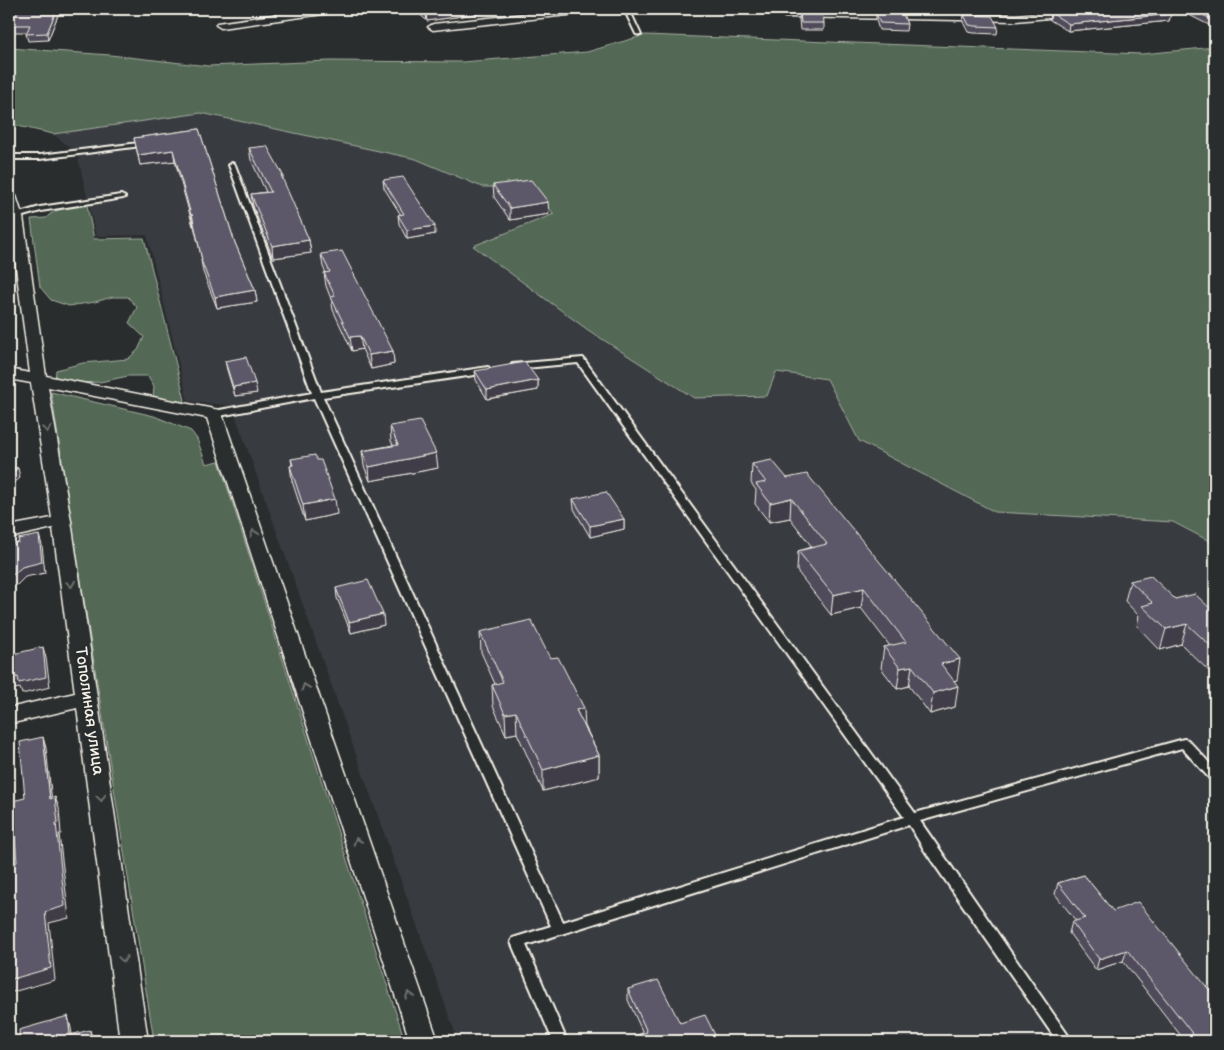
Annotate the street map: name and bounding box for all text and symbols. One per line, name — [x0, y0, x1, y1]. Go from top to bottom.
one-way arrow — [41, 425, 51, 433]
one-way arrow — [249, 529, 259, 538]
one-way arrow — [65, 581, 76, 589]
street label: Тополиная улица — [71, 646, 107, 777]
one-way arrow — [301, 683, 311, 692]
one-way arrow — [95, 795, 106, 803]
one-way arrow — [353, 837, 363, 846]
one-way arrow — [117, 956, 128, 964]
one-way arrow — [405, 991, 415, 1000]

